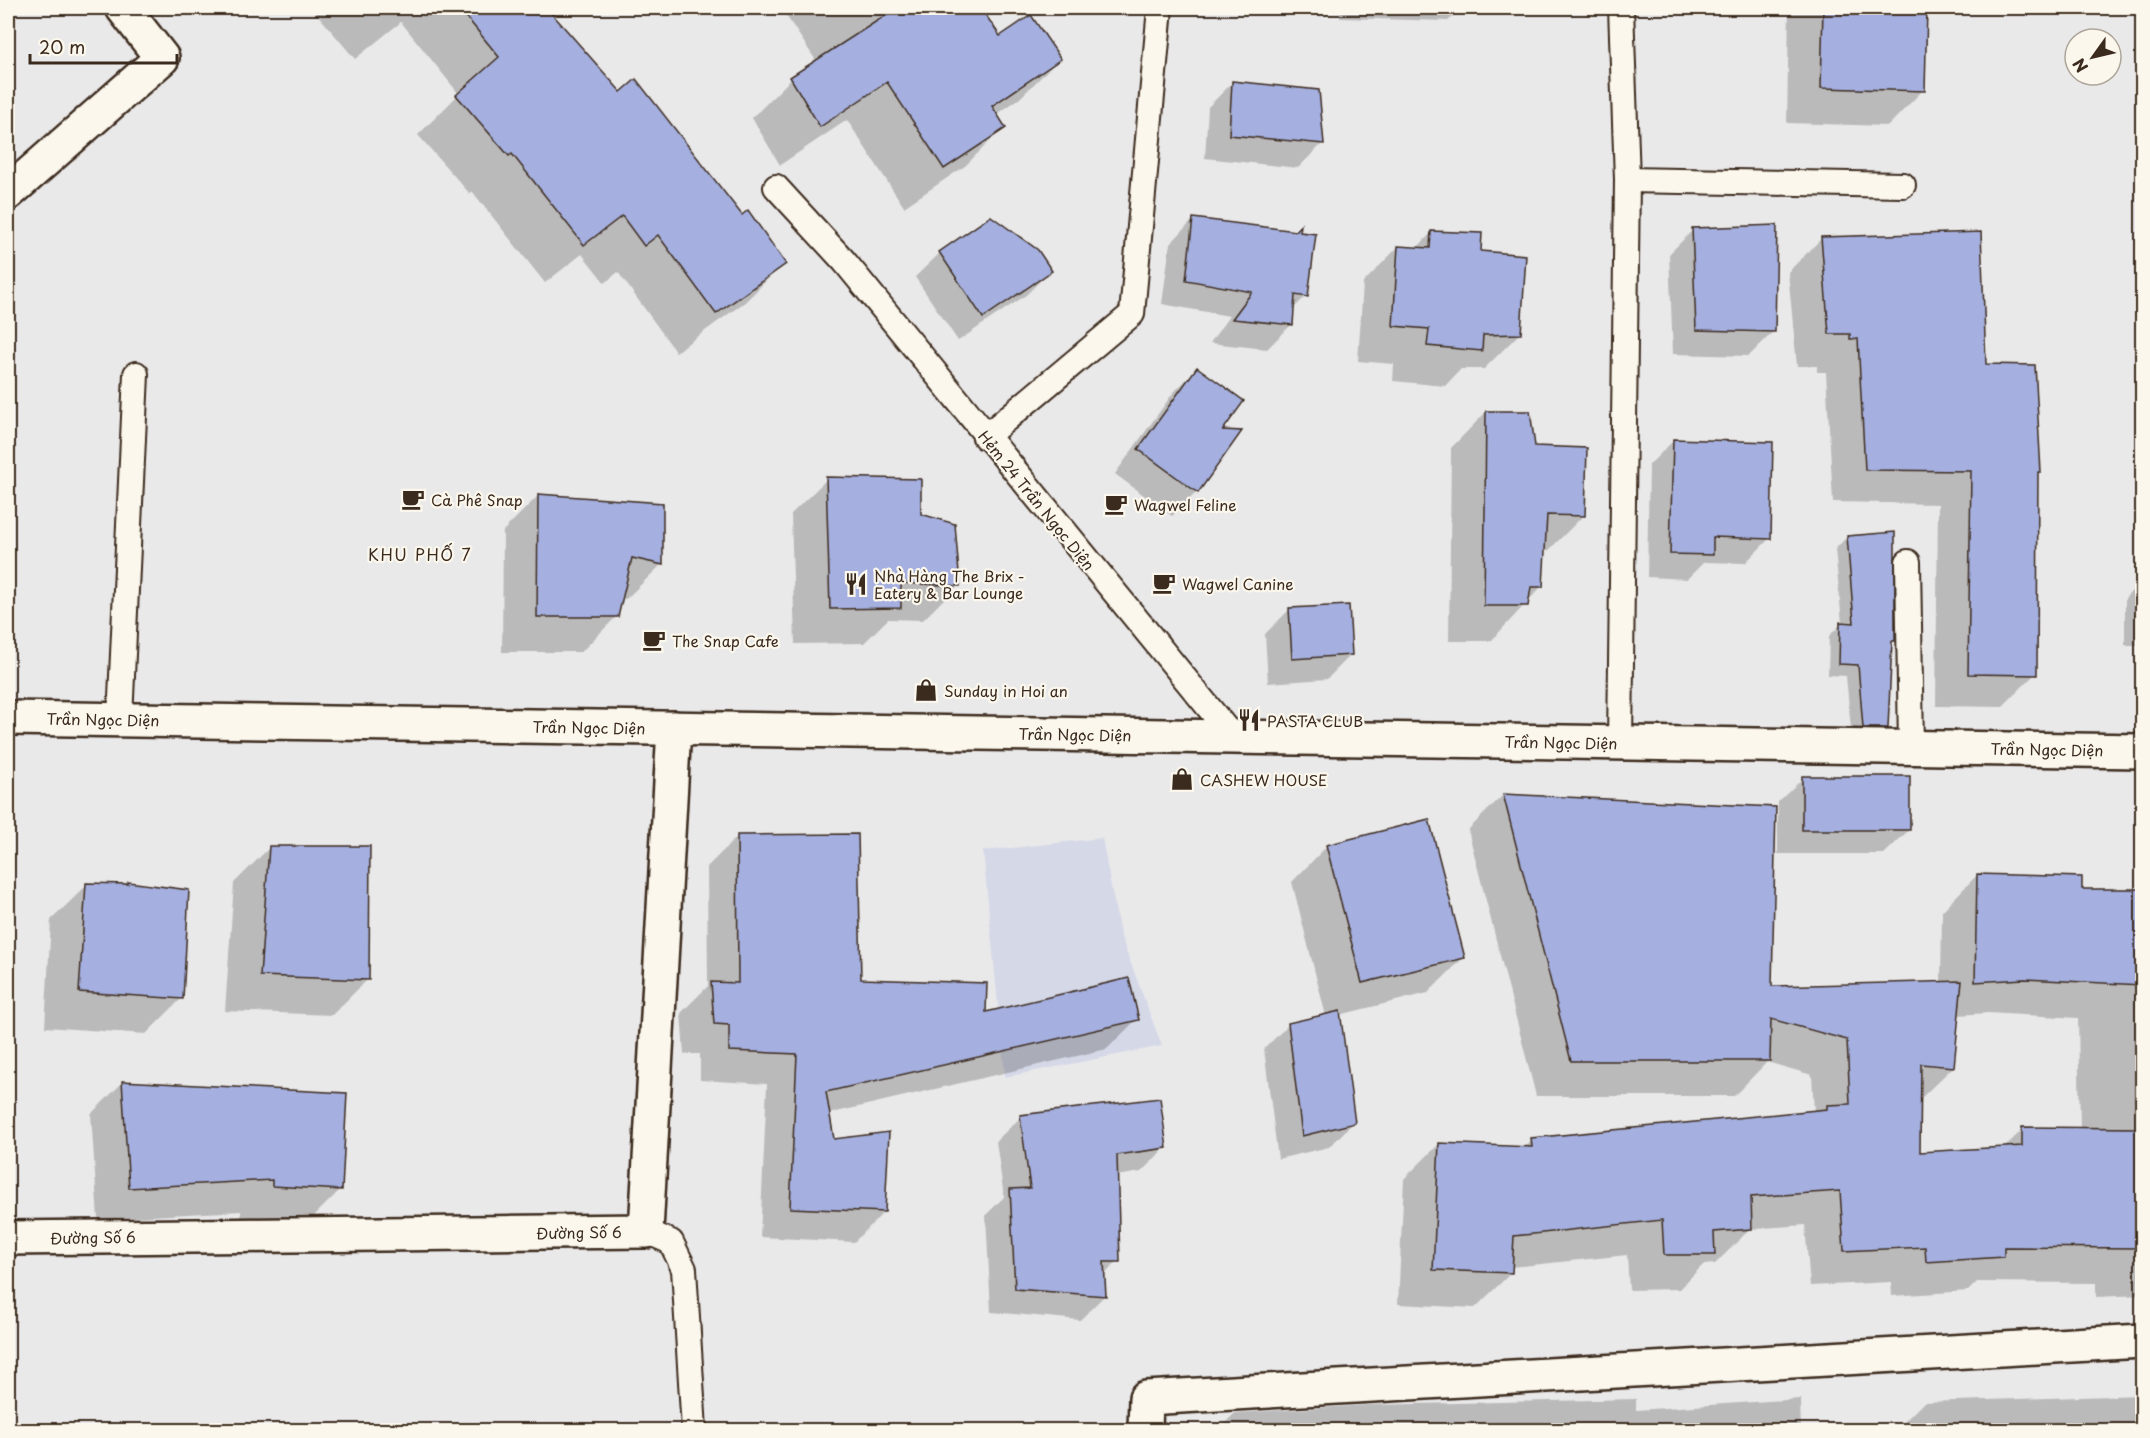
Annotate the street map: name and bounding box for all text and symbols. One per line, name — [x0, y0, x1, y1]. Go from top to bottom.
scale bar — [30, 27, 177, 65]
north arrow — [2063, 27, 2123, 87]
text: 20 m — [39, 33, 85, 60]
text: N — [2066, 54, 2093, 78]
street label: Hẻm 24 Trần Ngọc Diện — [973, 425, 1101, 575]
cafe icon: Cà Phê Snap — [400, 486, 426, 512]
place label: Cà Phê Snap — [431, 488, 523, 511]
cafe icon: Wagwel Feline — [1103, 491, 1129, 517]
place label: Wagwel Feline — [1134, 493, 1237, 516]
district label: KHU PHỐ 7 — [368, 542, 472, 566]
place label: Nhà Hàng The Brix - Eatery & Bar Lounge — [874, 564, 1025, 604]
cafe icon: Wagwel Canine — [1151, 570, 1177, 596]
restaurant icon: Nhà Hàng The Brix - Eatery & Bar Lounge — [843, 571, 869, 597]
place label: Wagwel Canine — [1182, 572, 1294, 595]
cafe icon: The Snap Cafe — [641, 627, 667, 653]
place label: The Snap Cafe — [672, 629, 779, 652]
shop icon: Sunday in Hoi an — [913, 677, 939, 703]
place label: Sunday in Hoi an — [944, 679, 1068, 702]
street label: Trần Ngọc Diện — [46, 707, 160, 731]
restaurant icon: PASTA CLUB — [1236, 707, 1262, 733]
place label: PASTA CLUB — [1267, 709, 1363, 732]
street label: Trần Ngọc Diện — [532, 715, 646, 739]
street label: Trần Ngọc Diện — [1018, 722, 1132, 746]
street label: Trần Ngọc Diện — [1504, 730, 1618, 754]
street label: Trần Ngọc Diện — [1990, 737, 2104, 761]
shop icon: CASHEW HOUSE — [1169, 766, 1195, 792]
place label: CASHEW HOUSE — [1200, 768, 1328, 791]
street label: Đường Số 6 — [536, 1220, 622, 1244]
street label: Đường Số 6 — [50, 1225, 136, 1249]

